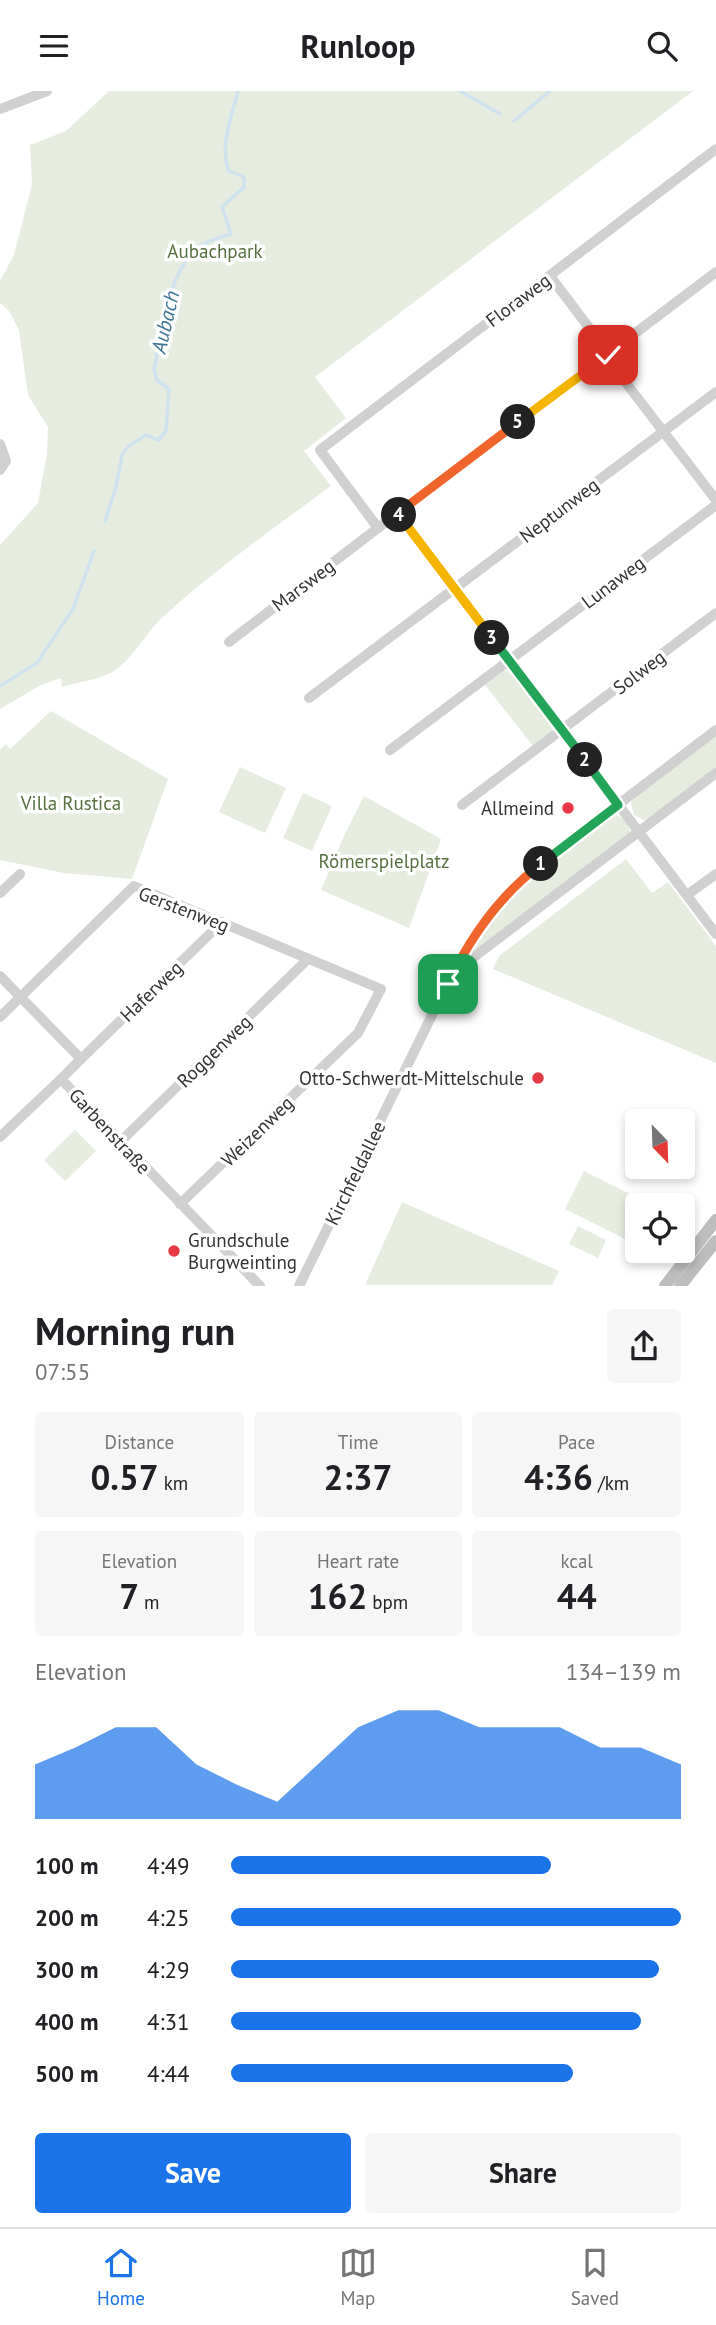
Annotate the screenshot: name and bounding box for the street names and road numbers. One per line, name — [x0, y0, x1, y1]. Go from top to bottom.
street label: Floraweg — [481, 268, 555, 332]
street label: Neptunweg — [515, 472, 603, 548]
street label: Lunaweg — [577, 550, 649, 614]
street label: Marsweg — [267, 554, 339, 616]
street label: Solweg — [608, 645, 670, 699]
street label: Gerstenweg — [135, 881, 233, 937]
street label: Haferweg — [115, 955, 187, 1027]
street label: Roggenweg — [172, 1010, 256, 1092]
street label: Garbenstraße — [64, 1083, 156, 1179]
street label: Weizenweg — [216, 1091, 298, 1171]
street label: Kirchfeldallee — [319, 1117, 391, 1229]

